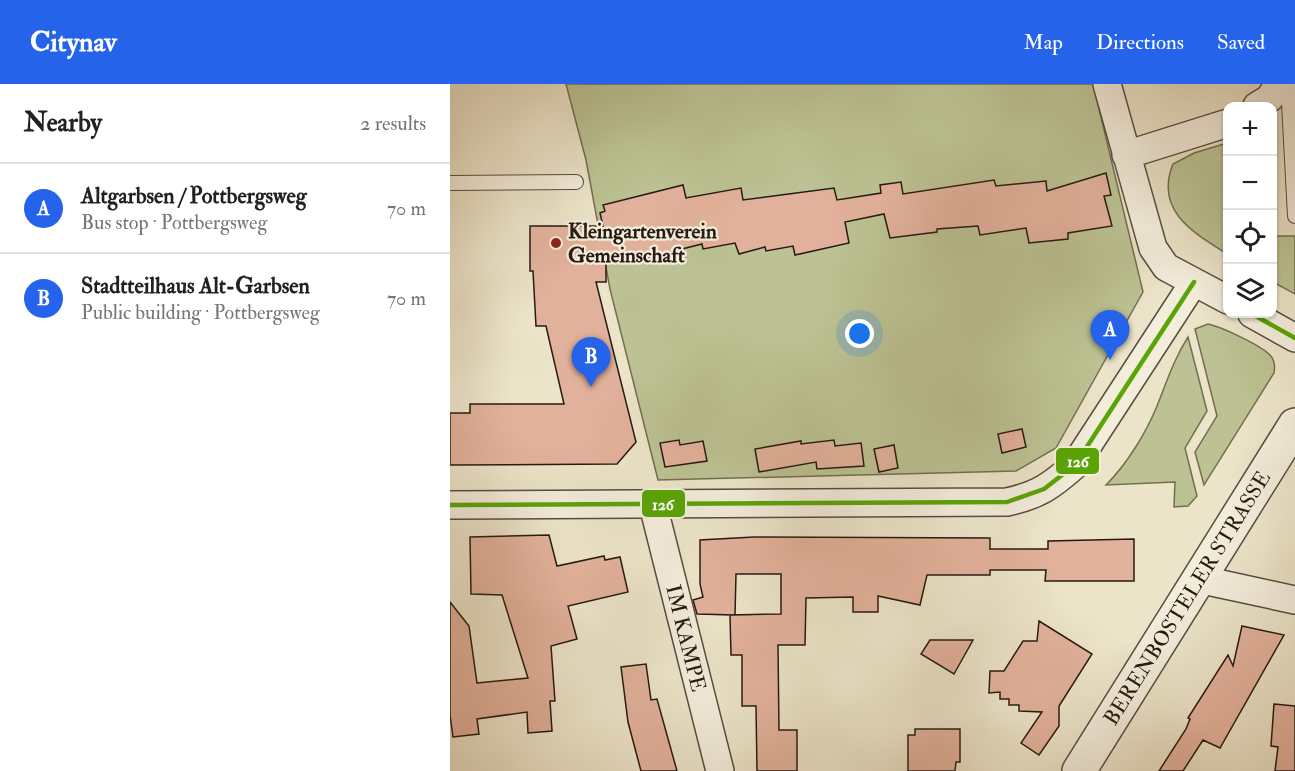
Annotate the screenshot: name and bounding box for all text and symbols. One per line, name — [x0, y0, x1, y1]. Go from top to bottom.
text: Citynav — [30, 25, 117, 60]
text: Map — [1023, 29, 1063, 56]
text: Directions — [1096, 29, 1184, 56]
text: Saved — [1217, 29, 1265, 56]
map controls — [1223, 102, 1277, 318]
button: + — [1223, 102, 1277, 156]
text: Nearby — [24, 107, 102, 139]
text: 2 results — [360, 111, 426, 136]
button: − — [1223, 156, 1277, 210]
text: Altgarbsen / Pottbergsweg — [81, 182, 307, 210]
text: A — [37, 196, 50, 221]
text: 70 m — [387, 196, 426, 221]
text: Bus stop · Pottbergsweg — [81, 210, 267, 235]
button: locate — [1223, 210, 1277, 264]
place label: Kleingartenverein Gemeinschaft — [568, 218, 717, 269]
marker: Kleingartenverein Gemeinschaft — [549, 236, 563, 250]
button: layers — [1223, 264, 1277, 318]
text: Stadtteilhaus Alt-Garbsen — [81, 272, 310, 300]
text: B — [37, 286, 50, 311]
text: 70 m — [387, 286, 426, 311]
text: Public building · Pottbergsweg — [81, 300, 320, 325]
pin: A — [1090, 310, 1130, 360]
your location — [845, 319, 874, 348]
pin: B — [572, 338, 610, 387]
line badge: 126 — [1055, 447, 1100, 475]
text: 126 — [1067, 452, 1091, 472]
street label: BERENBOSTELER STRASSE — [1098, 466, 1277, 730]
line badge: 126 — [641, 489, 686, 518]
text: 126 — [652, 495, 676, 515]
street label: IM KAMPE — [659, 582, 712, 694]

